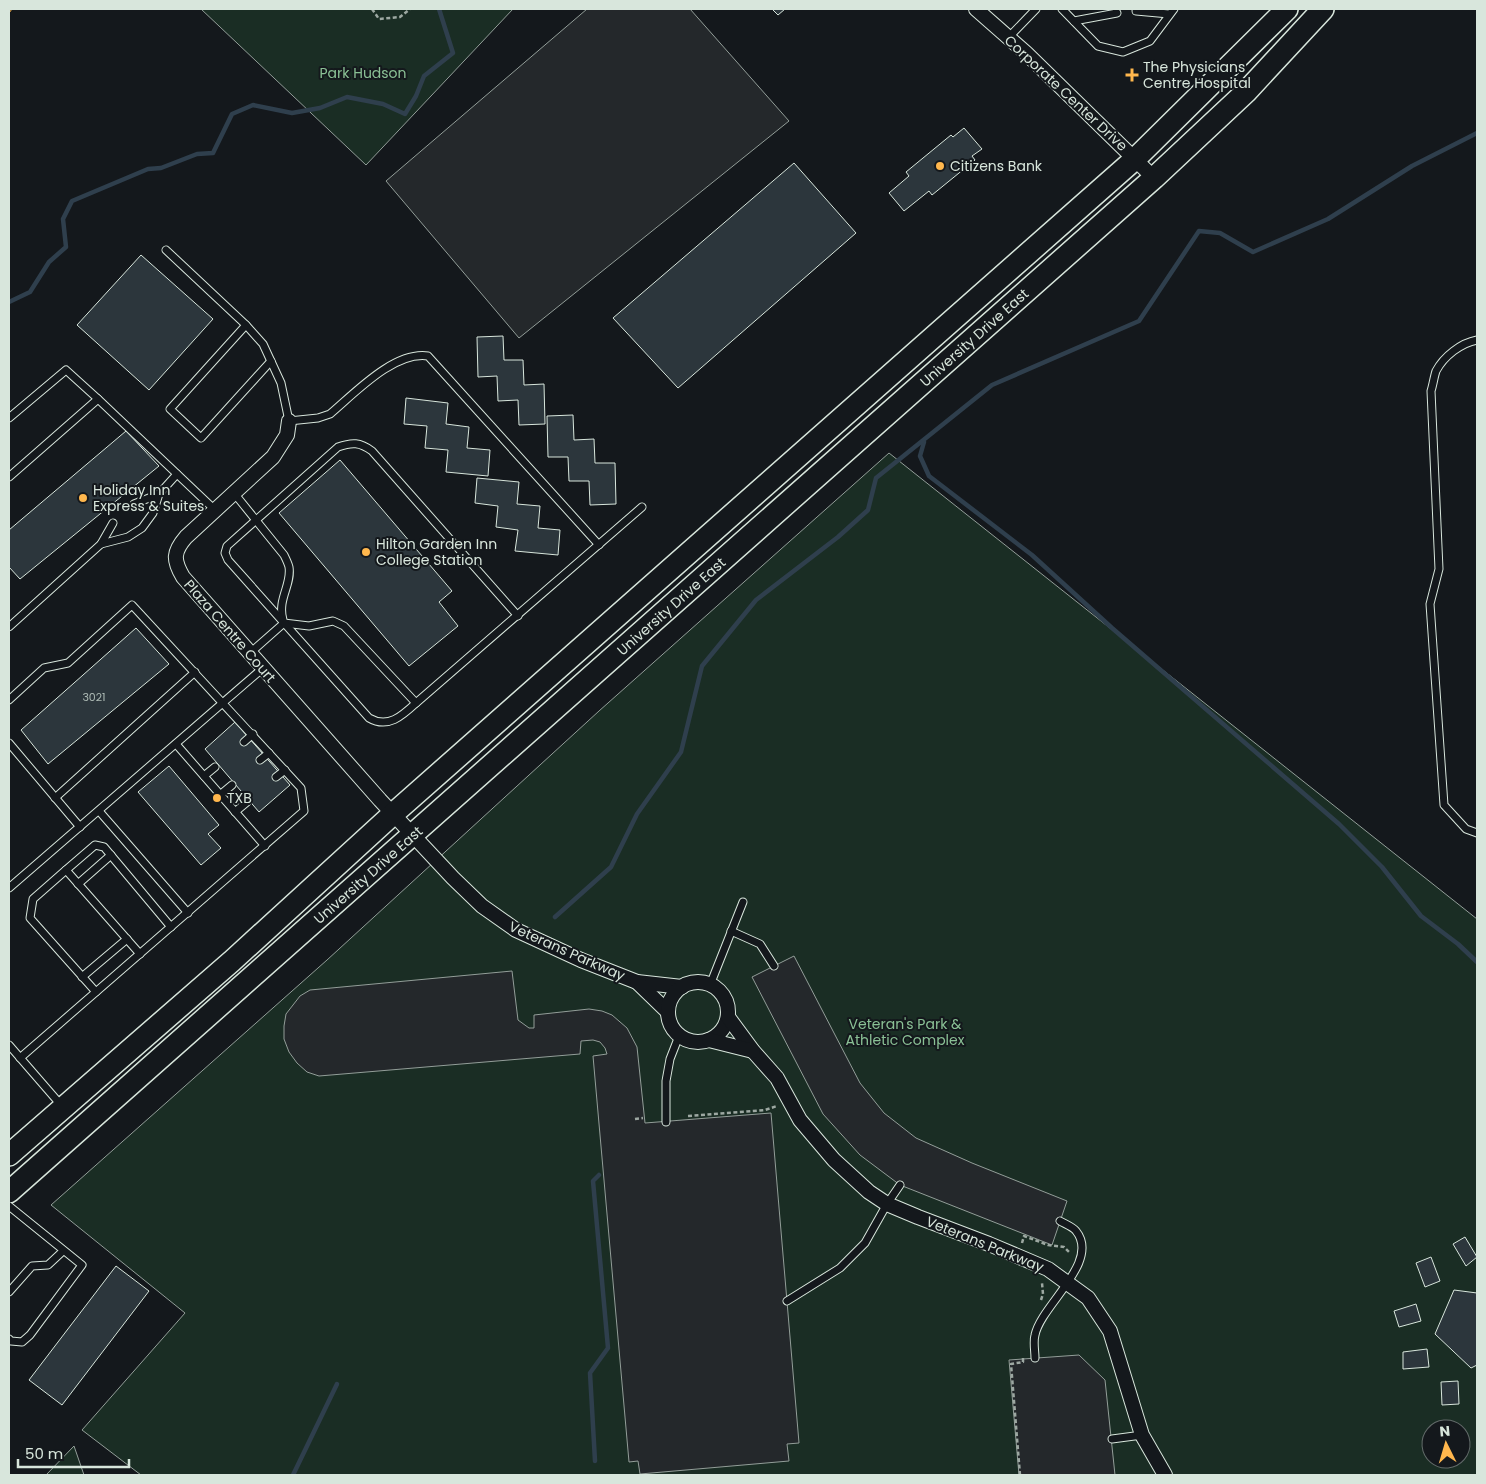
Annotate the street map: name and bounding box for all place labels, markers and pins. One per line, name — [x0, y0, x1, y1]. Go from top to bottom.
place label: The Physicians Centre Hospital — [1143, 57, 1251, 93]
marker: The Physicians Centre Hospital — [1125, 68, 1139, 82]
place label: Citizens Bank — [950, 156, 1043, 176]
marker: Citizens Bank — [934, 160, 946, 172]
place label: Holiday Inn Express & Suites — [93, 480, 204, 516]
marker: Holiday Inn Express & Suites — [77, 492, 89, 504]
place label: Hilton Garden Inn College Station — [376, 534, 497, 570]
marker: Hilton Garden Inn College Station — [360, 546, 372, 558]
place label: TXB — [227, 788, 252, 808]
marker: TXB — [211, 792, 223, 804]

